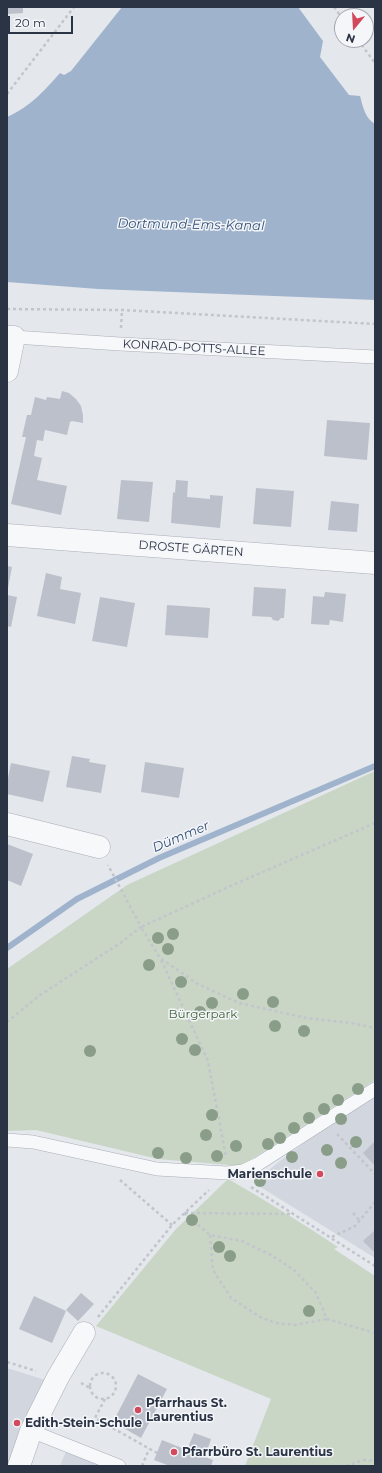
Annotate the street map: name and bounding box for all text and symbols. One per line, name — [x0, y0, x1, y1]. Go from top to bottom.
scale bar — [10, 8, 75, 34]
north arrow — [334, 8, 374, 48]
text: 20 m — [15, 15, 46, 30]
text: N — [344, 30, 357, 46]
water label: Dortmund-Ems-Kanal — [117, 216, 265, 234]
street label: KONRAD-POTTS-ALLEE — [122, 337, 266, 359]
street label: DROSTE GÄRTEN — [138, 538, 244, 560]
water label: Dümmer — [150, 818, 212, 856]
park label: Bürgerpark — [168, 1007, 238, 1021]
place label: Marienschule — [227, 1167, 312, 1181]
marker: Marienschule — [315, 1169, 325, 1179]
place label: Pfarrhaus St. Laurentius — [146, 1396, 227, 1424]
marker: Pfarrhaus St. Laurentius — [133, 1405, 143, 1415]
place label: Edith-Stein-Schule — [25, 1416, 142, 1430]
marker: Edith-Stein-Schule — [12, 1418, 22, 1428]
place label: Pfarrbüro St. Laurentius — [182, 1445, 333, 1459]
marker: Pfarrbüro St. Laurentius — [169, 1447, 179, 1457]

